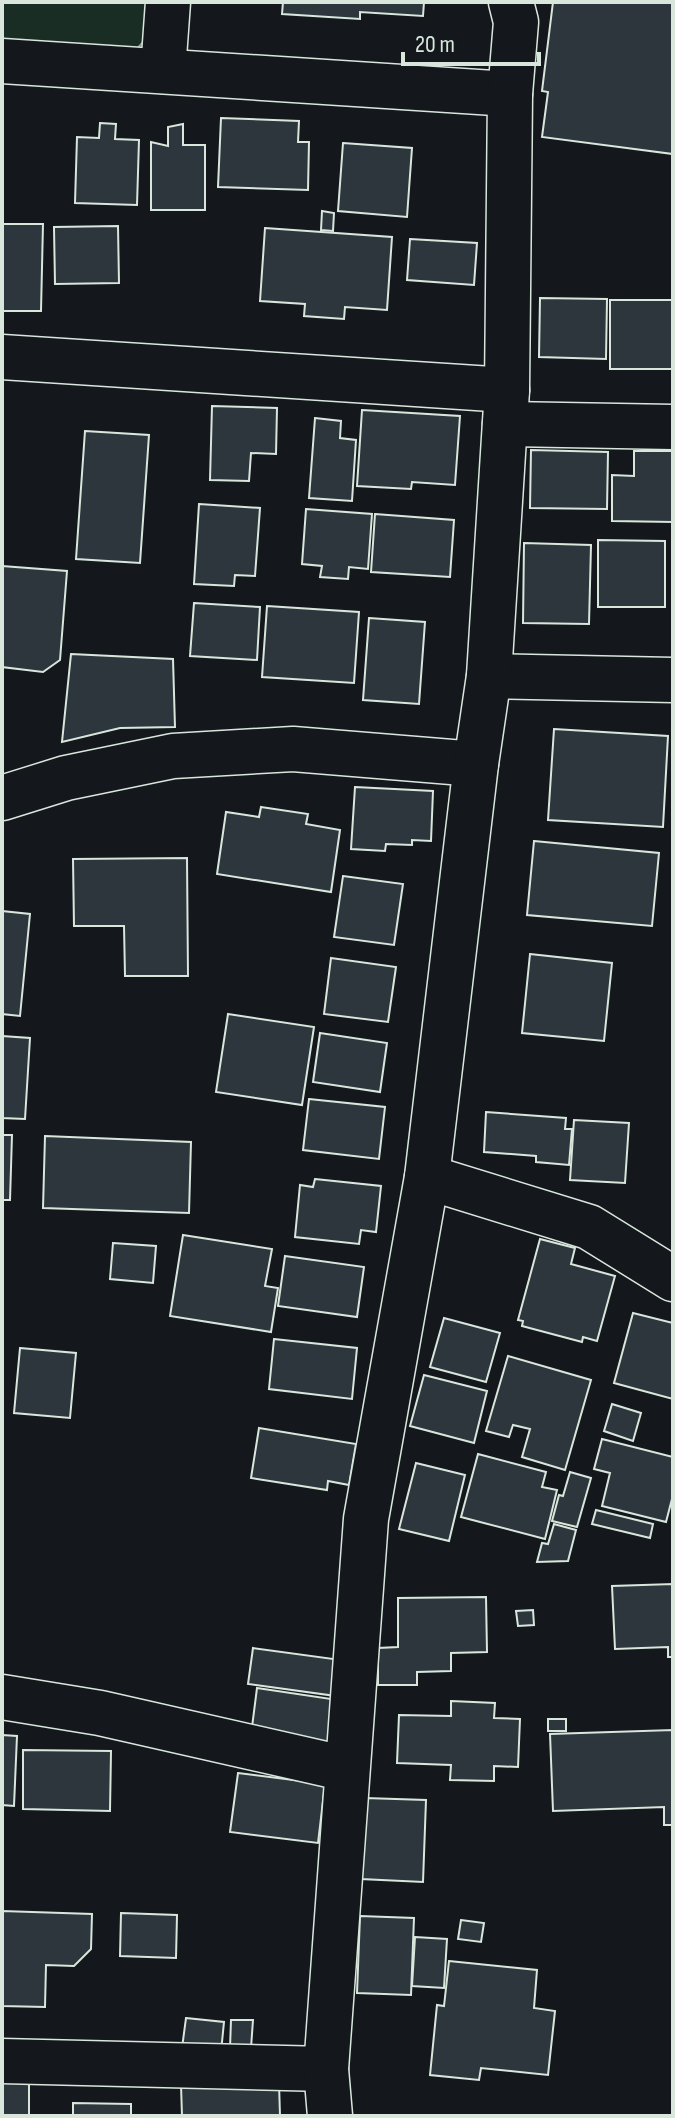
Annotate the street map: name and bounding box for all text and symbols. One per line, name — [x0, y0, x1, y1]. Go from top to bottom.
scale bar — [403, 16, 539, 66]
text: 20 m — [415, 30, 455, 59]

